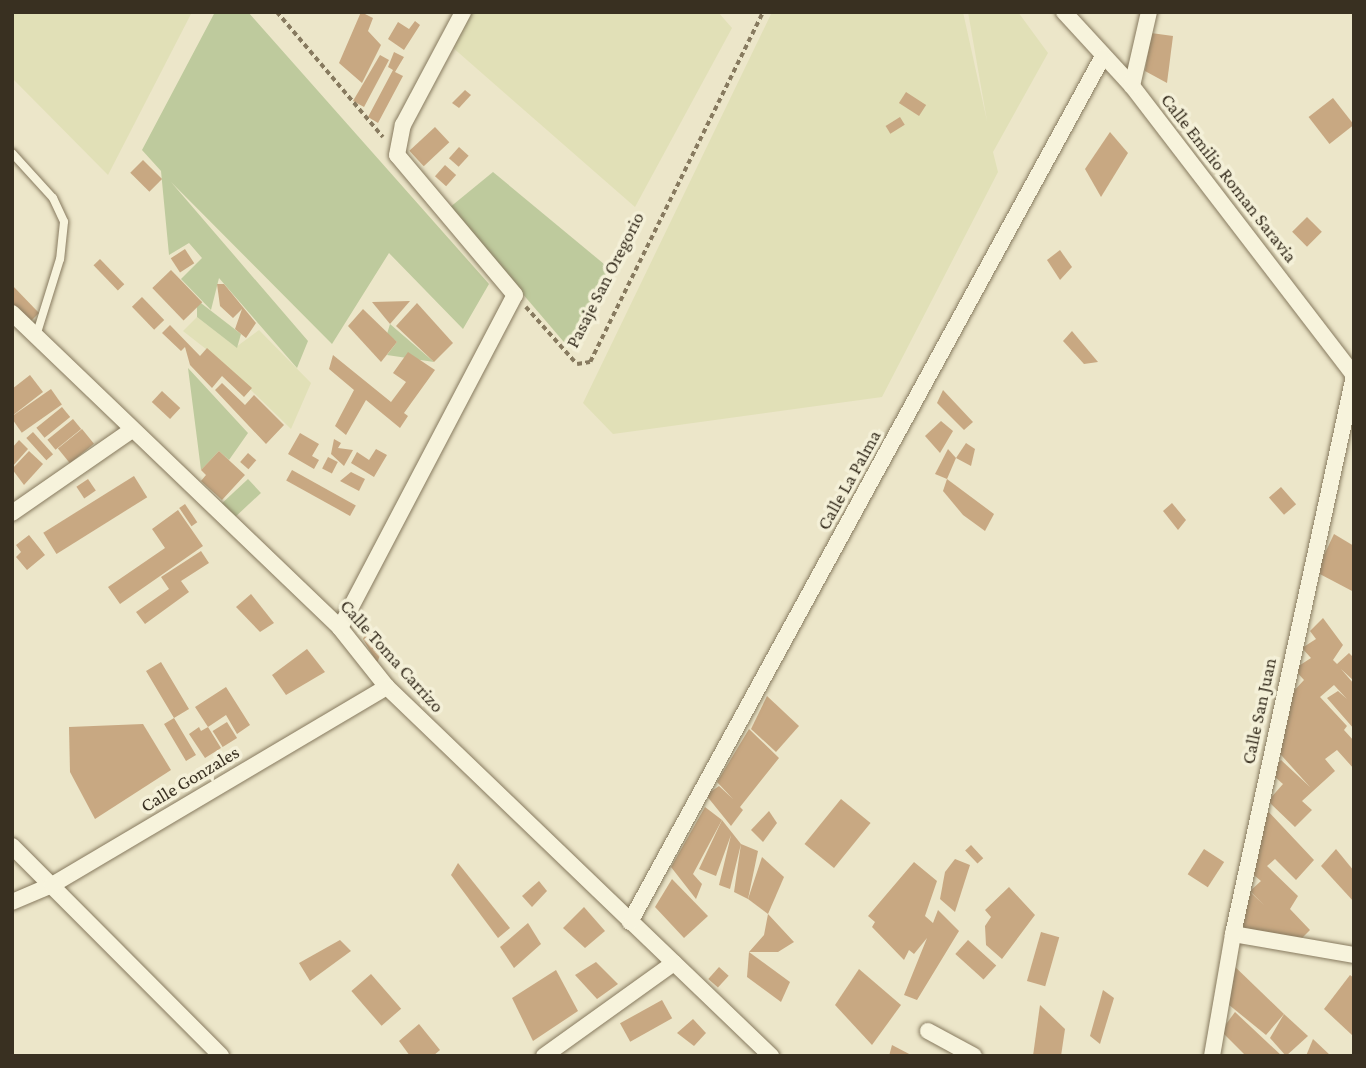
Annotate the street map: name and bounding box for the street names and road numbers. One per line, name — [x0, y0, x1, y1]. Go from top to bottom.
street label: Calle Emilio Roman Saravia — [1156, 89, 1302, 267]
street label: Pasaje San Oregorio — [561, 208, 649, 352]
street label: Calle La Palma — [812, 426, 886, 534]
street label: Calle Toma Carrizo — [335, 595, 449, 717]
street label: Calle San Juan — [1237, 656, 1281, 766]
street label: Calle Gonzales — [137, 741, 243, 817]

